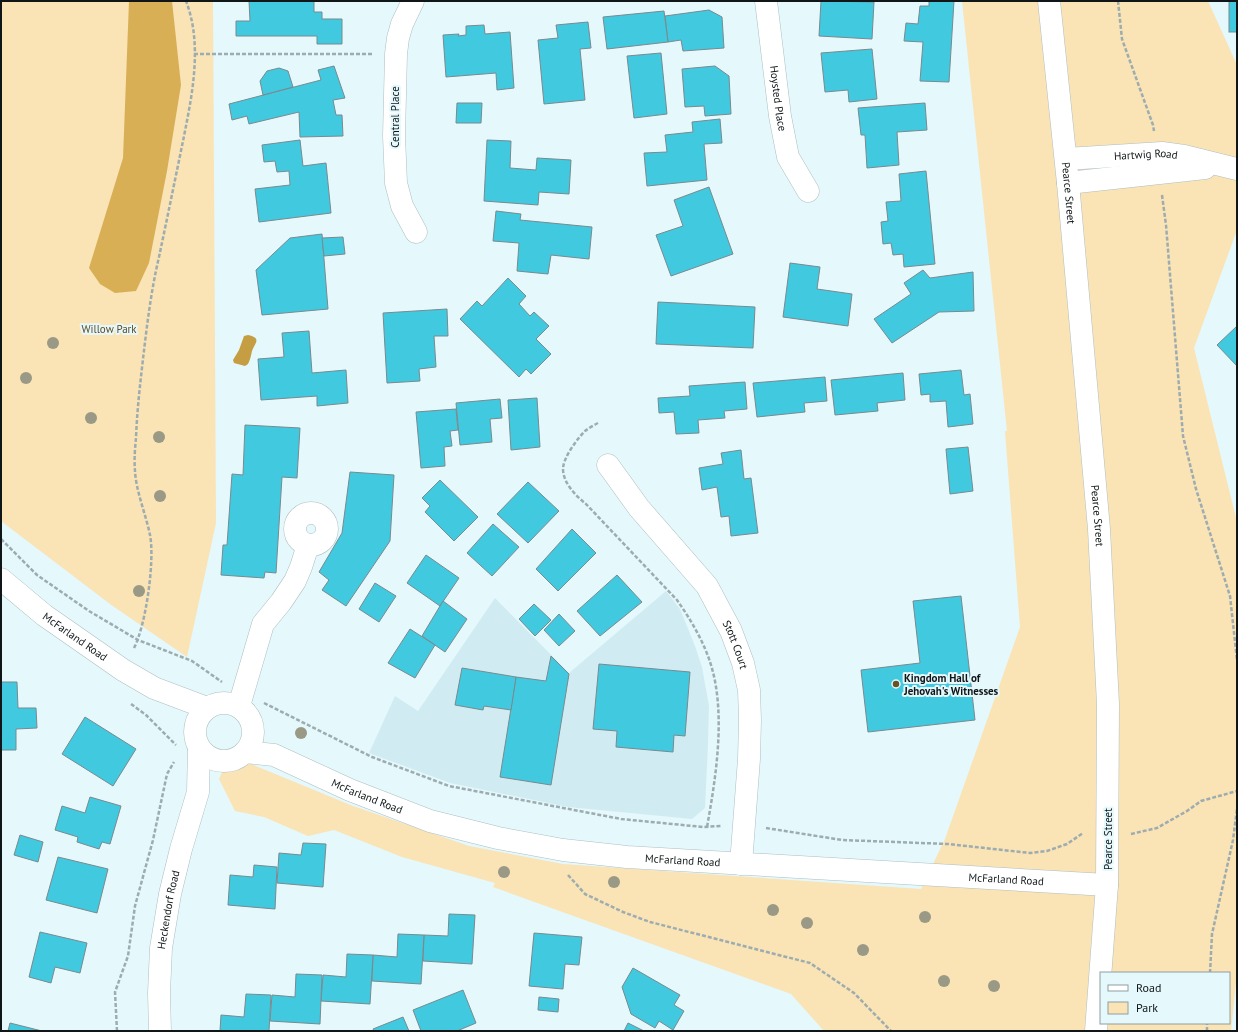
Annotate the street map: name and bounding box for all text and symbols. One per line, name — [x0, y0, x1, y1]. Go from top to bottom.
street label: Hoysted Place — [767, 65, 790, 133]
street label: Central Place — [388, 86, 402, 148]
street label: Hartwig Road — [1114, 146, 1179, 163]
street label: Pearce Street — [1059, 161, 1079, 225]
park label: Willow Park — [81, 322, 137, 336]
street label: Pearce Street — [1088, 484, 1107, 547]
street label: McFarland Road — [40, 609, 110, 664]
street label: Stott Court — [720, 618, 751, 671]
place label: Kingdom Hall of Jehovah's Witnesses — [903, 671, 999, 698]
marker: Kingdom Hall of Jehovah's Witnesses — [891, 679, 901, 689]
street label: McFarland Road — [329, 775, 405, 817]
street label: Pearce Street — [1101, 808, 1115, 870]
street label: McFarland Road — [645, 851, 721, 869]
street label: Heckendorf Road — [154, 869, 183, 950]
street label: McFarland Road — [968, 870, 1044, 888]
legend — [1100, 972, 1230, 1024]
text: Road — [1136, 980, 1161, 995]
text: Park — [1136, 1000, 1158, 1015]

